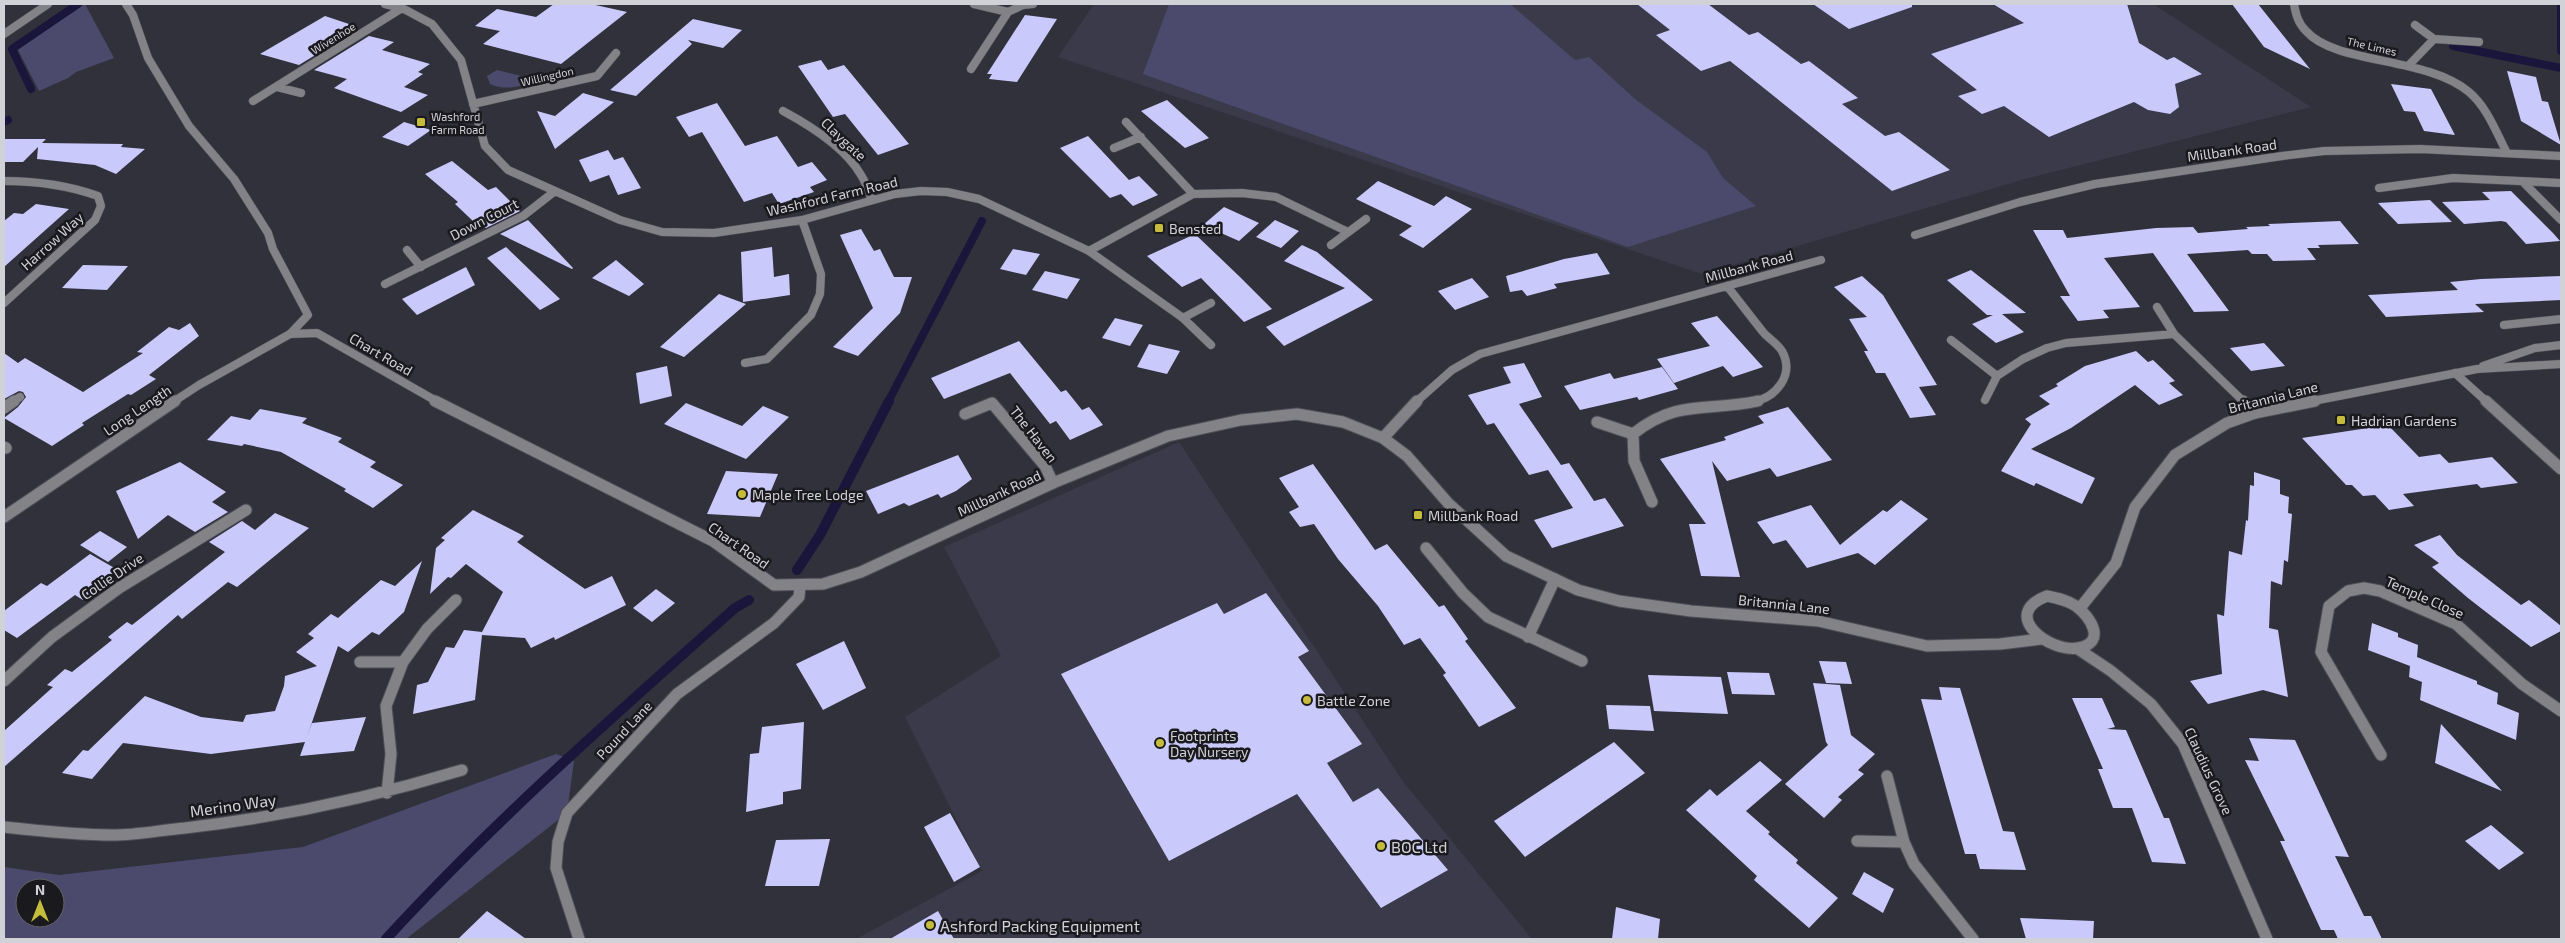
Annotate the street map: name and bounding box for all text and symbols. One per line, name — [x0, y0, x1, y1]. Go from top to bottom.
street label: Wivenhoe — [308, 19, 358, 57]
street label: The Limes — [2346, 34, 2399, 58]
street label: Willingdon — [519, 64, 575, 88]
place label: Washford Farm Road — [431, 110, 485, 136]
street label: Claygate — [818, 114, 870, 164]
marker: Washford Farm Road — [415, 116, 427, 128]
street label: Millbank Road — [2186, 135, 2278, 165]
street label: Washford Farm Road — [765, 173, 899, 219]
street label: Down Court — [447, 194, 521, 244]
street label: Harrow Way — [17, 208, 87, 274]
place label: Bensted — [1169, 220, 1221, 237]
marker: Bensted — [1153, 222, 1165, 234]
street label: Millbank Road — [1703, 246, 1795, 286]
street label: Chart Road — [346, 329, 416, 379]
street label: Britannia Lane — [2226, 378, 2320, 416]
street label: Long Length — [100, 381, 174, 439]
street label: The Haven — [1007, 402, 1061, 466]
place label: Hadrian Gardens — [2351, 412, 2457, 429]
marker: Hadrian Gardens — [2335, 414, 2347, 426]
street label: Millbank Road — [955, 466, 1043, 520]
place label: Maple Tree Lodge — [752, 486, 863, 503]
marker: Maple Tree Lodge — [736, 488, 748, 500]
place label: Millbank Road — [1428, 507, 1518, 524]
marker: Millbank Road — [1412, 509, 1424, 521]
street label: Chart Road — [705, 518, 773, 572]
street label: Collie Drive — [78, 549, 146, 603]
street label: Temple Close — [2383, 572, 2467, 622]
street label: Britannia Lane — [1737, 591, 1831, 617]
place label: Battle Zone — [1317, 692, 1390, 709]
marker: Battle Zone — [1301, 694, 1313, 706]
street label: Pound Lane — [593, 697, 655, 763]
street label: Claudius Grove — [2181, 725, 2237, 817]
place label: Footprints Day Nursery — [1170, 727, 1249, 760]
marker: Footprints Day Nursery — [1154, 737, 1166, 749]
street label: Merino Way — [189, 789, 278, 820]
place label: BOC Ltd — [1391, 837, 1447, 856]
marker: BOC Ltd — [1375, 840, 1387, 852]
north arrow — [15, 878, 65, 928]
text: N — [35, 881, 45, 898]
place label: Ashford Packing Equipment — [940, 916, 1140, 935]
marker: Ashford Packing Equipment — [924, 919, 936, 931]

